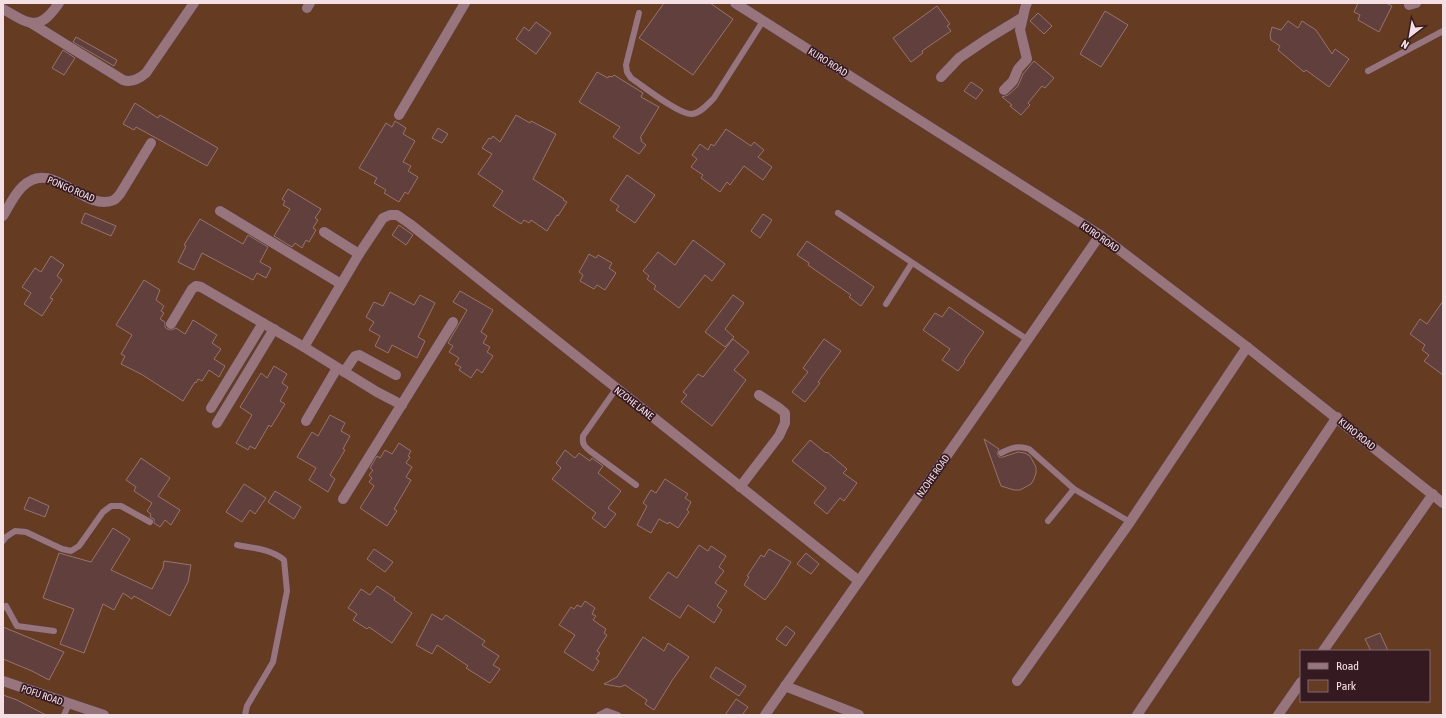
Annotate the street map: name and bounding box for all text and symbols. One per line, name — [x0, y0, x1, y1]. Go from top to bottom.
north arrow — [1390, 16, 1430, 56]
text: N — [1399, 38, 1411, 51]
street label: KURO ROAD — [806, 46, 850, 79]
street label: PONGO ROAD — [46, 174, 97, 204]
street label: KURO ROAD — [1079, 220, 1122, 254]
street label: NZOHE LANE — [612, 384, 656, 422]
street label: KURO ROAD — [1336, 416, 1378, 452]
street label: NZOHE ROAD — [914, 452, 952, 499]
legend — [1300, 650, 1430, 702]
text: Road — [1336, 659, 1359, 673]
text: Park — [1336, 679, 1357, 693]
street label: POFU ROAD — [20, 683, 65, 707]

